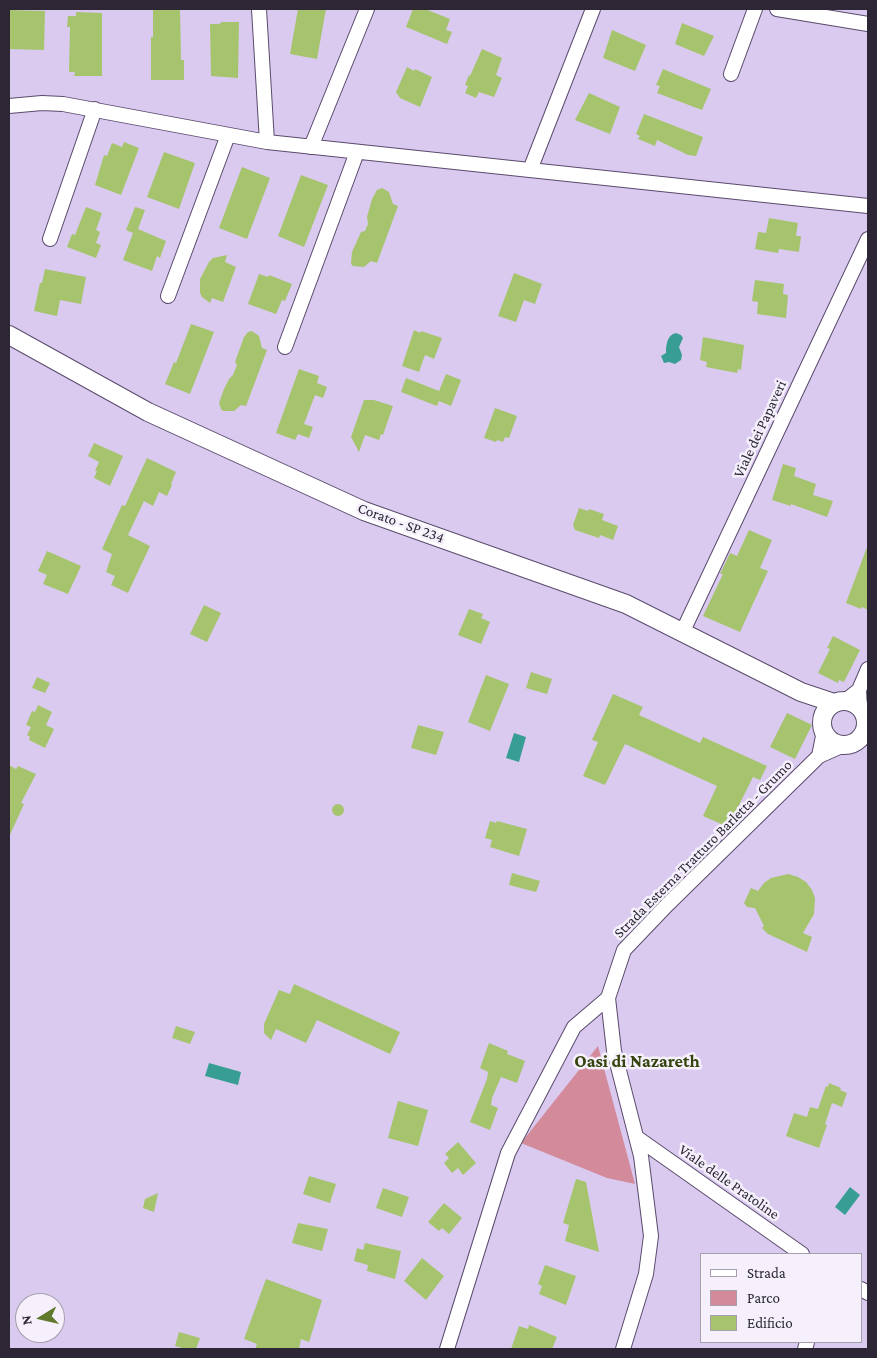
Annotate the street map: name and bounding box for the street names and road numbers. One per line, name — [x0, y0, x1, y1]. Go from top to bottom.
street label: Viale dei Papaveri — [730, 377, 790, 481]
street label: Corato - SP 234 — [355, 499, 447, 547]
street label: Strada Esterna Tratturo Barletta - Grumo — [610, 756, 796, 942]
street label: Viale delle Pratoline — [675, 1141, 783, 1223]

